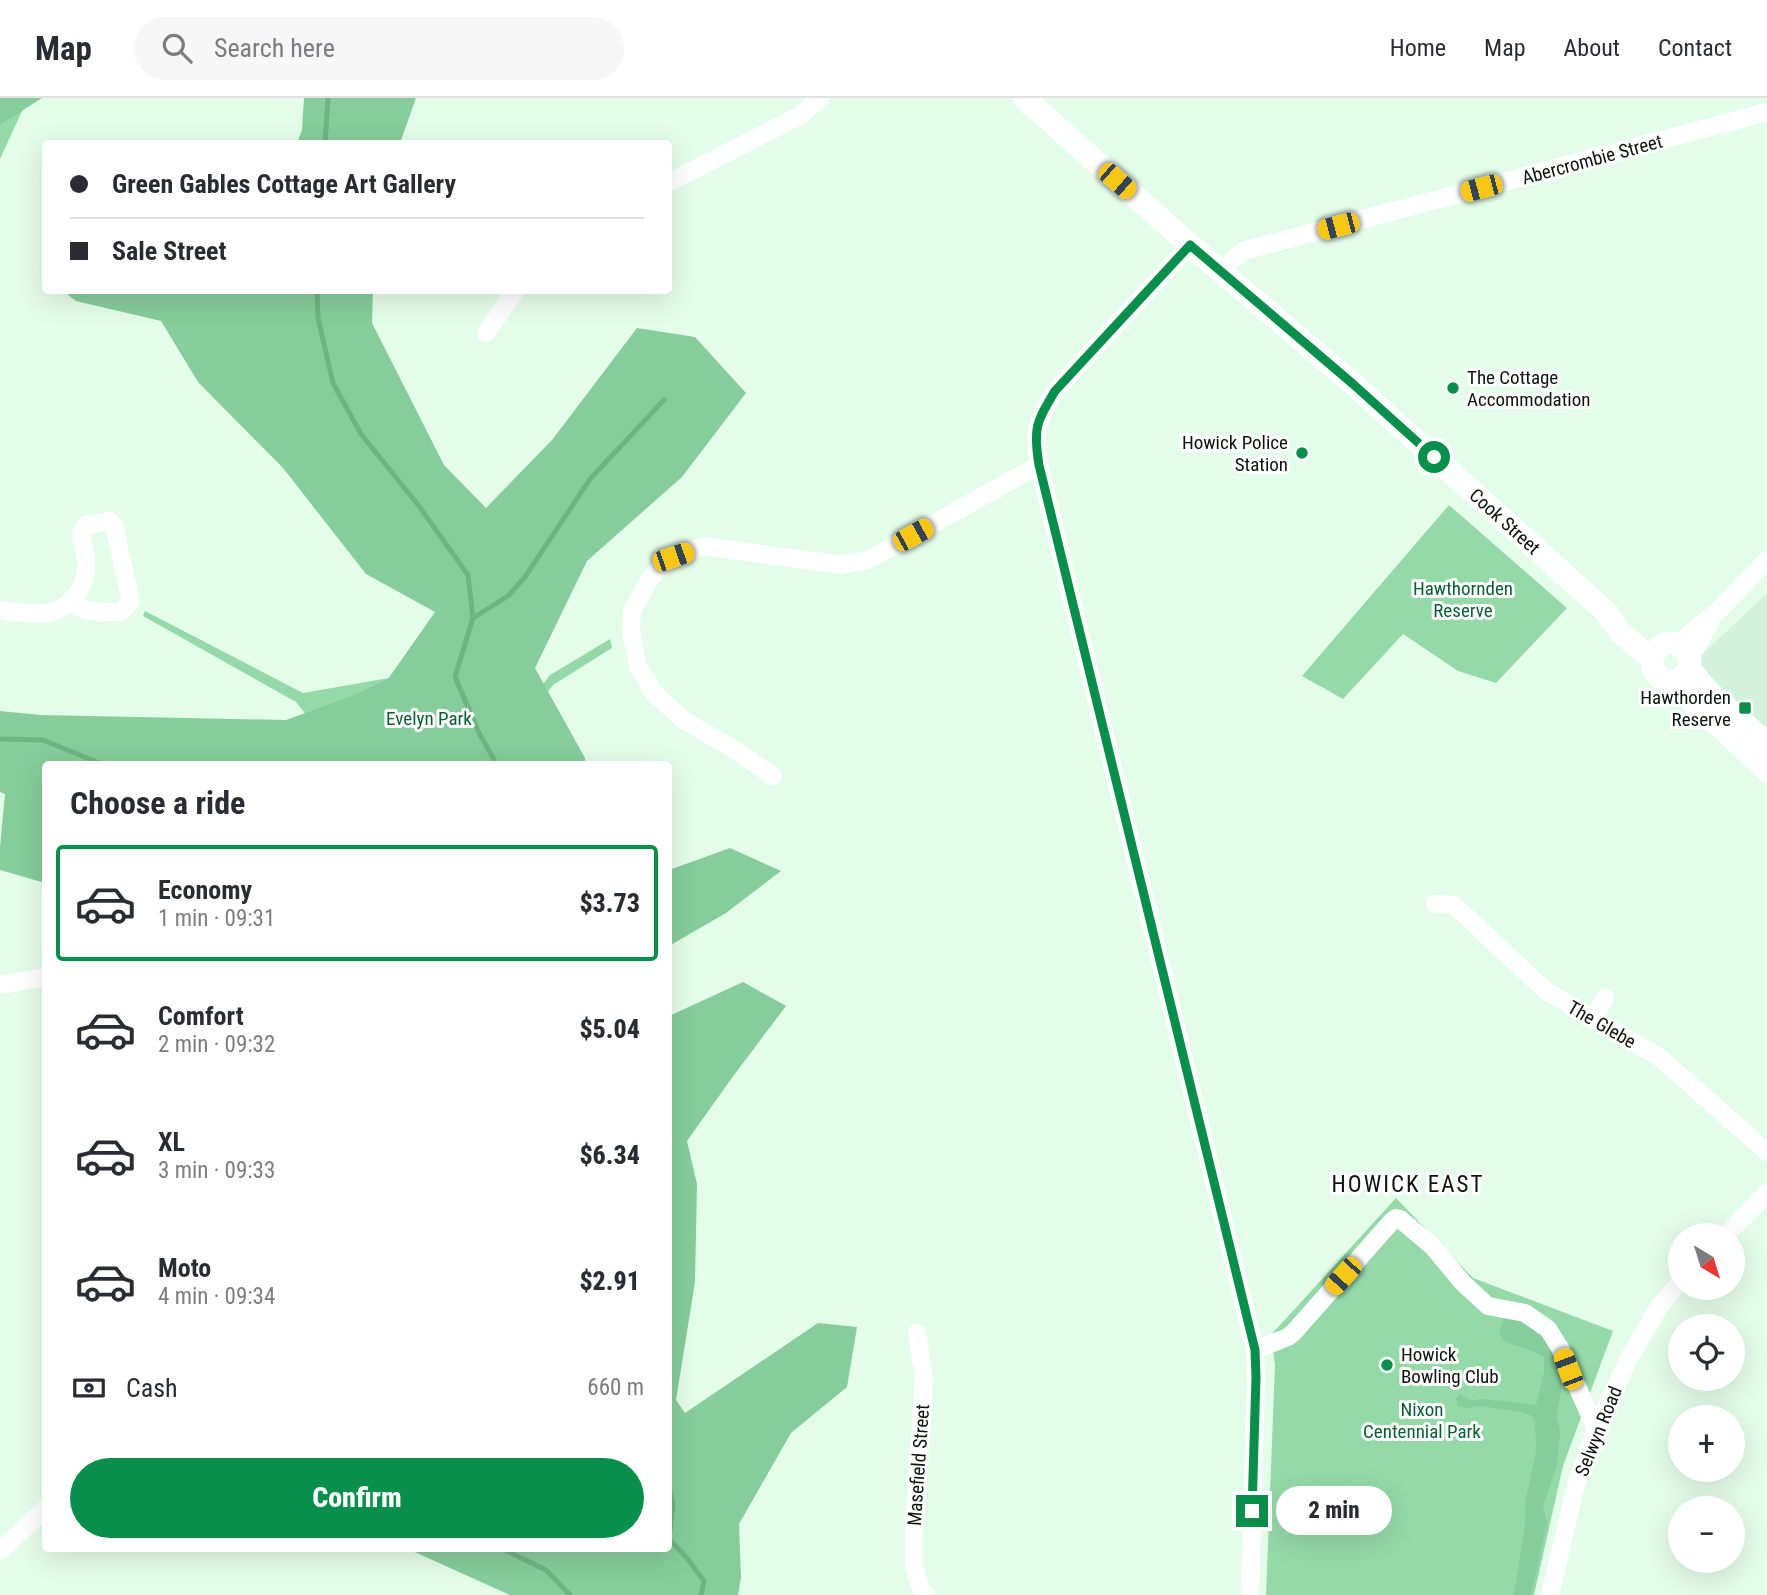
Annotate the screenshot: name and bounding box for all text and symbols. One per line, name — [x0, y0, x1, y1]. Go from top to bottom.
search box — [134, 17, 624, 80]
text: Map — [35, 29, 92, 68]
icon: search — [158, 29, 196, 67]
text: Search here — [214, 33, 335, 63]
text: Home — [1390, 34, 1446, 62]
text: Map — [1484, 34, 1526, 62]
text: About — [1564, 34, 1620, 62]
text: Contact — [1658, 34, 1732, 62]
street label: Abercrombie Street — [1519, 130, 1665, 189]
car — [1095, 159, 1140, 203]
text: Green Gables Cottage Art Gallery — [112, 169, 456, 199]
car — [1458, 172, 1505, 204]
car — [1315, 210, 1362, 242]
text: Sale Street — [112, 236, 227, 266]
place label: The Cottage Accommodation — [1467, 366, 1590, 411]
marker: The Cottage Accommodation — [1445, 380, 1461, 396]
place label: Howick Police Station — [1182, 431, 1288, 476]
route start — [1418, 441, 1450, 473]
marker: Howick Police Station — [1294, 445, 1310, 461]
street label: Cook Street — [1465, 484, 1545, 559]
car — [890, 516, 937, 554]
car — [650, 540, 697, 574]
park label: Hawthornden Reserve — [1413, 577, 1513, 622]
place label: Hawthorden Reserve — [1640, 686, 1731, 731]
marker: Hawthorden Reserve — [1737, 700, 1753, 716]
park label: Evelyn Park — [386, 707, 472, 730]
text: Choose a ride — [70, 784, 245, 822]
icon: car — [74, 872, 137, 935]
text: Economy — [158, 875, 252, 905]
text: $3.73 — [579, 888, 640, 918]
text: 1 min · 09:31 — [158, 905, 275, 932]
street label: The Glebe — [1563, 996, 1640, 1053]
icon: car — [74, 998, 137, 1061]
text: Comfort — [158, 1001, 244, 1031]
text: $5.04 — [579, 1014, 640, 1044]
text: 2 min · 09:32 — [158, 1031, 275, 1058]
icon: car — [74, 1124, 137, 1187]
text: XL — [158, 1127, 185, 1157]
text: $6.34 — [579, 1140, 640, 1170]
text: 3 min · 09:33 — [158, 1157, 275, 1184]
district label: HOWICK EAST — [1332, 1171, 1484, 1198]
north arrow — [1668, 1223, 1745, 1300]
map controls — [1668, 1223, 1745, 1573]
icon: car — [74, 1250, 137, 1313]
text: Moto — [158, 1253, 211, 1283]
car — [1322, 1253, 1365, 1299]
text: $2.91 — [579, 1266, 640, 1296]
text: 4 min · 09:34 — [158, 1283, 275, 1310]
button: locate — [1668, 1314, 1745, 1391]
place label: Howick Bowling Club — [1401, 1343, 1499, 1388]
car — [1551, 1346, 1586, 1392]
marker: Howick Bowling Club — [1379, 1357, 1395, 1373]
icon: cash — [70, 1369, 108, 1407]
text: Cash — [126, 1373, 178, 1403]
text: 660 m — [587, 1374, 644, 1401]
street label: Selwyn Road — [1570, 1383, 1627, 1480]
park label: Nixon Centennial Park — [1363, 1398, 1481, 1443]
street label: Masefield Street — [903, 1403, 934, 1527]
button: + — [1668, 1405, 1745, 1482]
button: Confirm — [70, 1458, 644, 1538]
callout: 2 min — [1276, 1486, 1392, 1536]
route end — [1236, 1495, 1268, 1527]
button: − — [1668, 1496, 1745, 1573]
text: 2 min — [1308, 1497, 1360, 1524]

